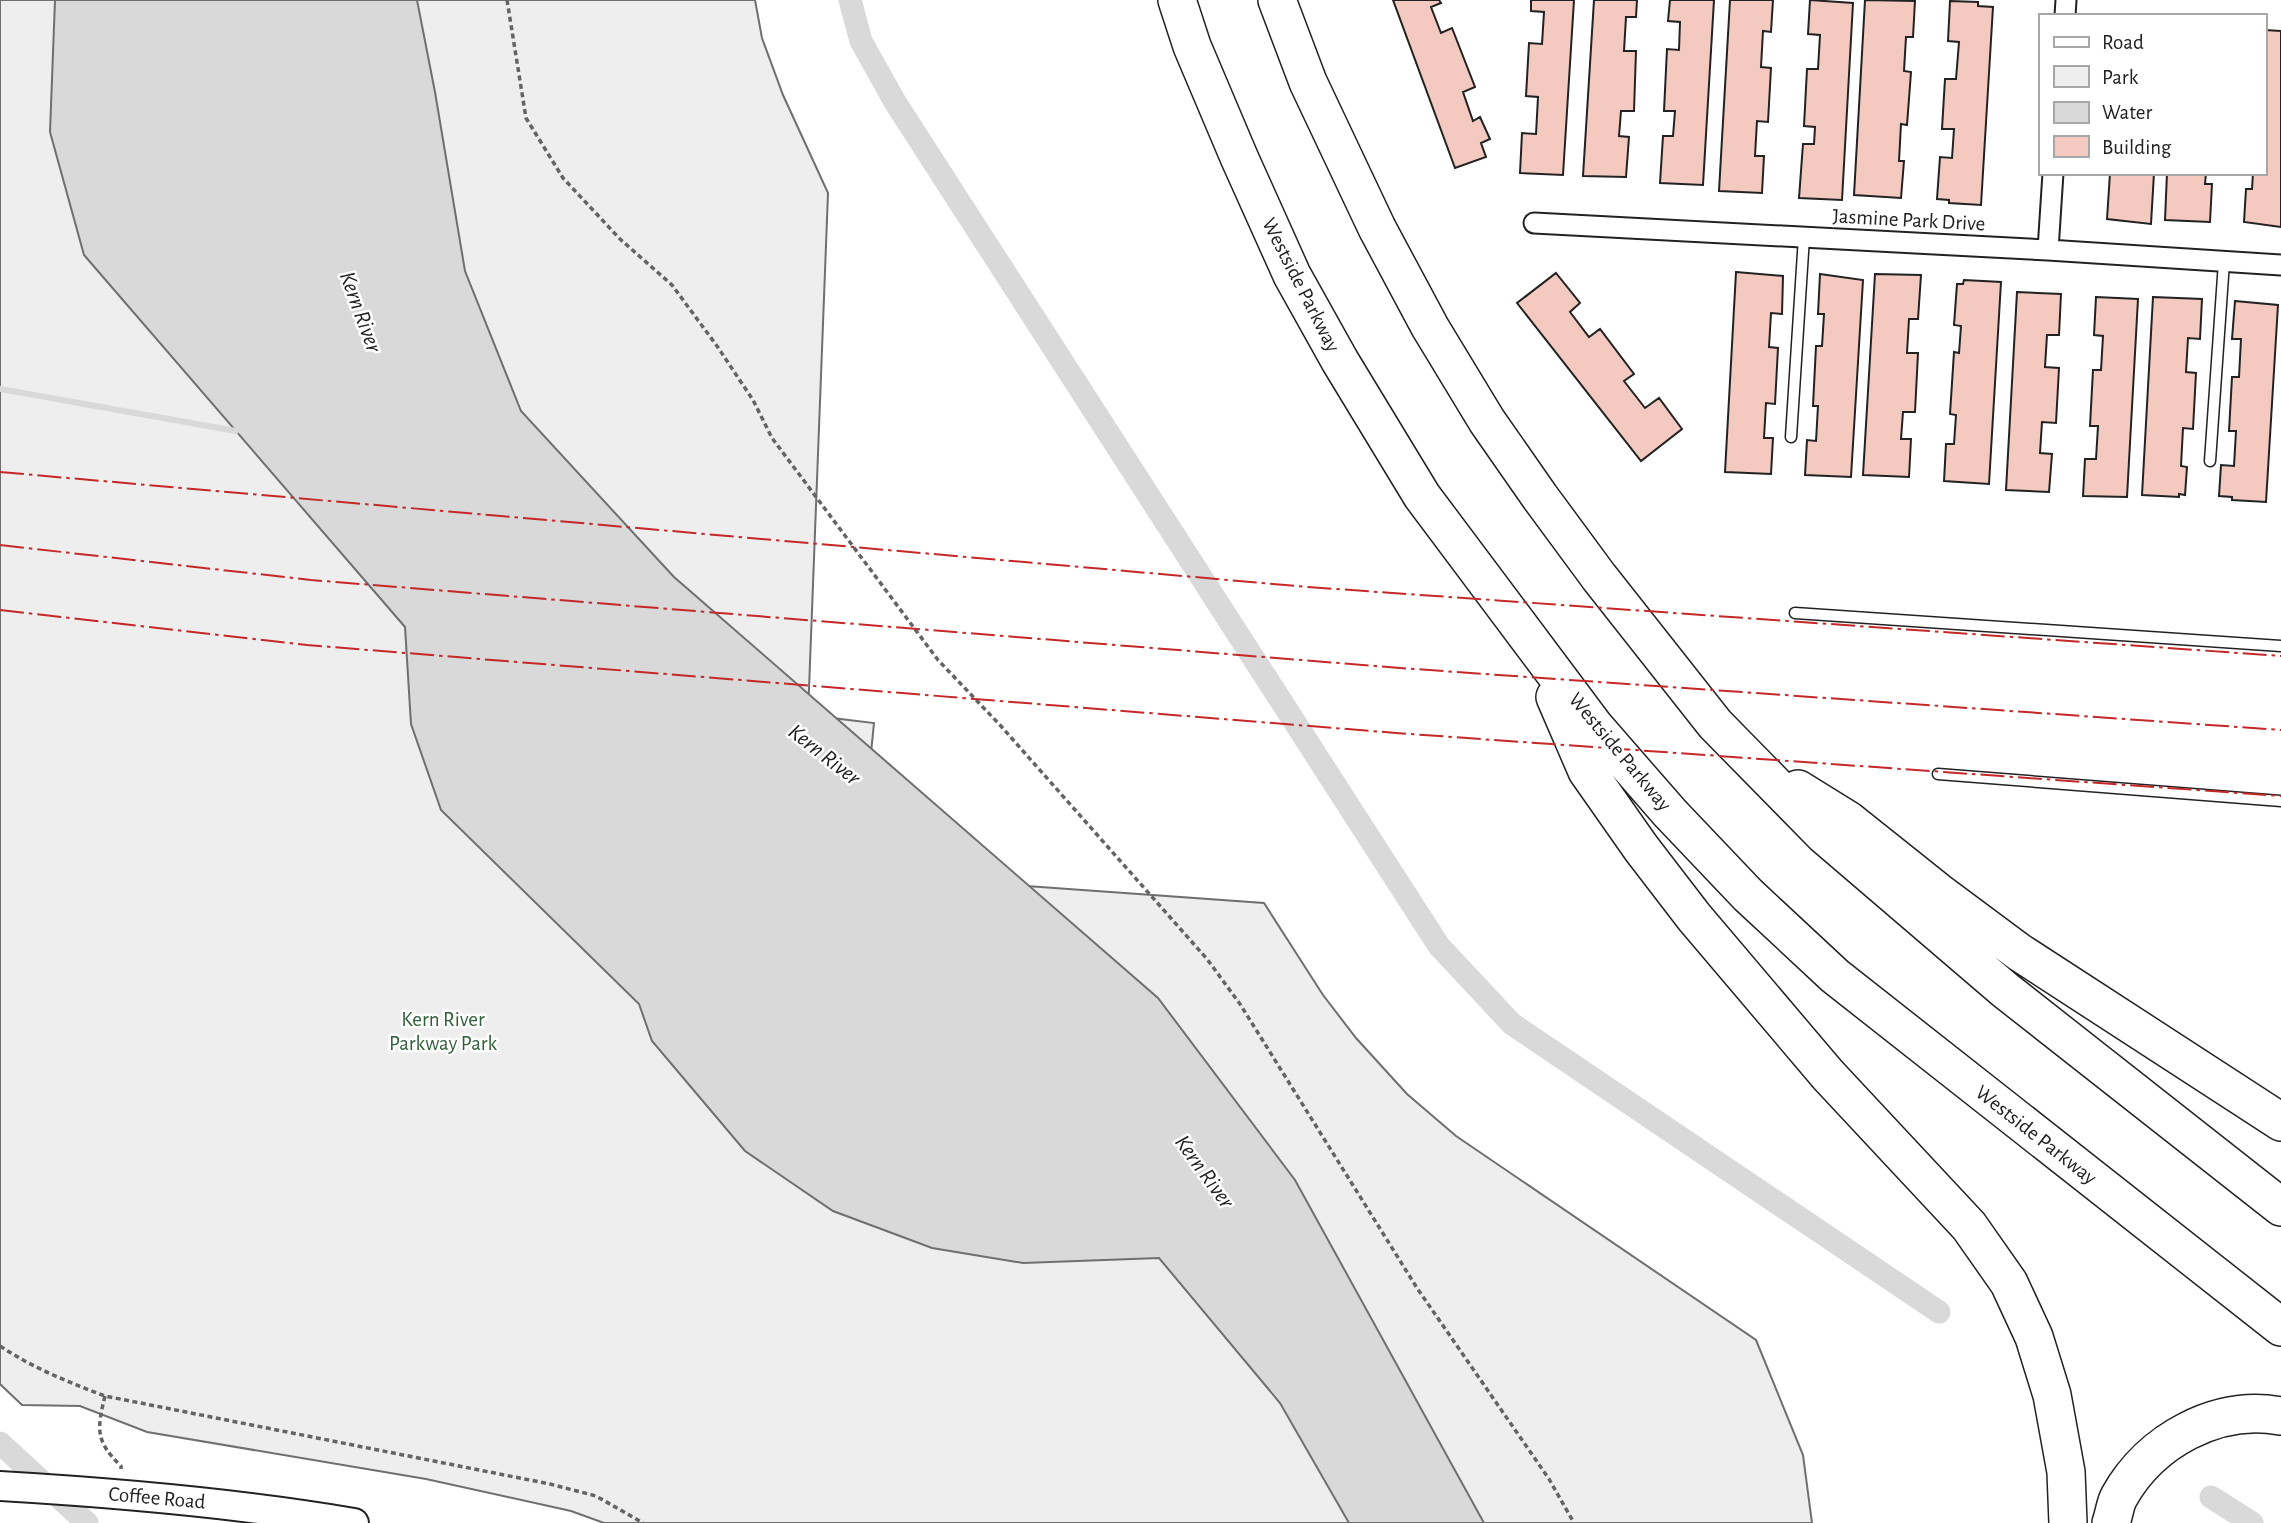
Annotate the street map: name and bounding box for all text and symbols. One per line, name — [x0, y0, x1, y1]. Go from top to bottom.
legend — [2039, 14, 2267, 175]
text: Road — [2102, 32, 2144, 53]
text: Park — [2102, 67, 2139, 88]
text: Water — [2102, 102, 2152, 123]
text: Building — [2102, 137, 2172, 158]
street label: Jasmine Park Drive — [1832, 206, 1986, 234]
street label: Westside Parkway — [1258, 215, 1344, 355]
water label: Kern River — [335, 269, 385, 356]
street label: Westside Parkway — [1565, 689, 1675, 815]
water label: Kern River — [784, 720, 865, 790]
park label: Kern River Parkway Park — [389, 1009, 498, 1054]
street label: Westside Parkway — [1971, 1081, 2101, 1189]
water label: Kern River — [1170, 1131, 1238, 1213]
street label: Coffee Road — [108, 1483, 207, 1513]

